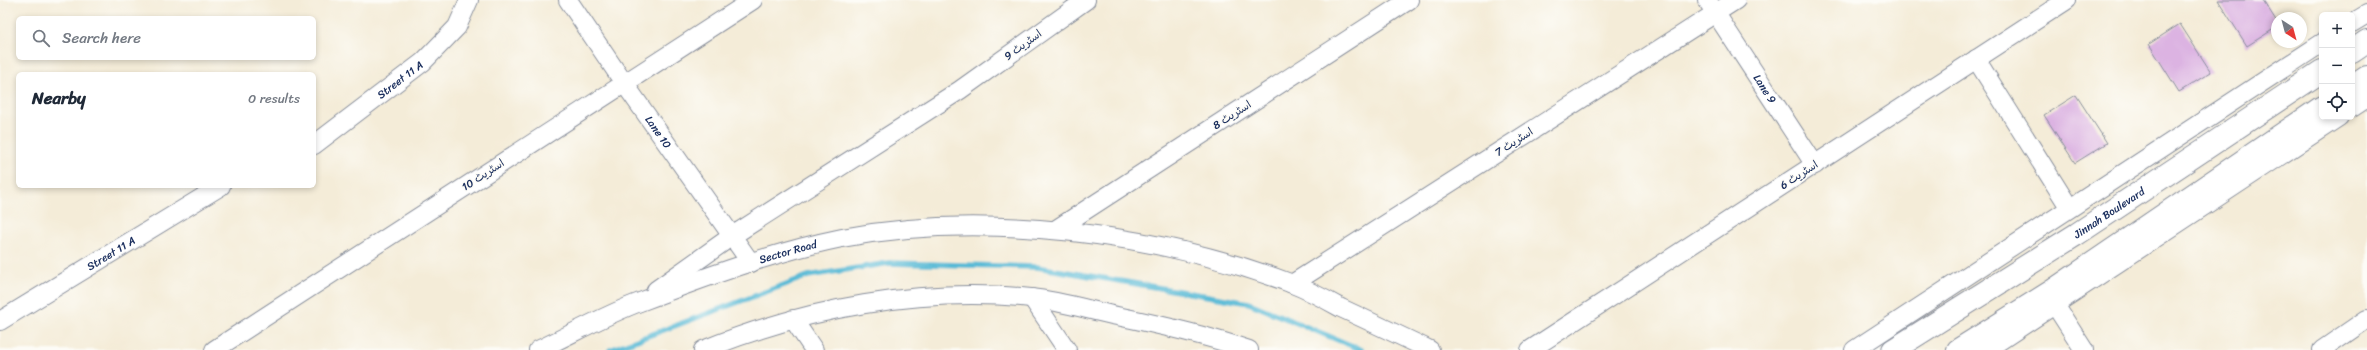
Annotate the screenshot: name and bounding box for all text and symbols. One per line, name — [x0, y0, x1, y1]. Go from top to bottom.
north arrow — [2271, 12, 2307, 48]
map controls — [2319, 12, 2355, 120]
button: + — [2319, 12, 2355, 48]
search box — [16, 16, 316, 60]
text: Search here — [62, 25, 141, 51]
street label: اسٹریٹ 9 — [1000, 25, 1046, 65]
icon: search — [30, 27, 52, 49]
button: − — [2319, 48, 2355, 84]
street label: Street 11 A — [373, 56, 427, 104]
street label: Lane 9 — [1748, 70, 1782, 107]
text: Nearby — [32, 83, 86, 113]
button: locate — [2319, 84, 2355, 120]
text: 0 results — [248, 87, 300, 110]
street label: اسٹریٹ 8 — [1209, 95, 1255, 135]
street label: Lane 10 — [640, 111, 677, 152]
street label: اسٹریٹ 7 — [1491, 122, 1537, 162]
street label: اسٹریٹ 10 — [458, 154, 508, 196]
street label: اسٹریٹ 6 — [1776, 155, 1822, 195]
street label: Jinnah Boulevard — [2069, 181, 2150, 244]
street label: Street 11 A — [83, 231, 139, 276]
street label: Sector Road — [757, 234, 820, 269]

